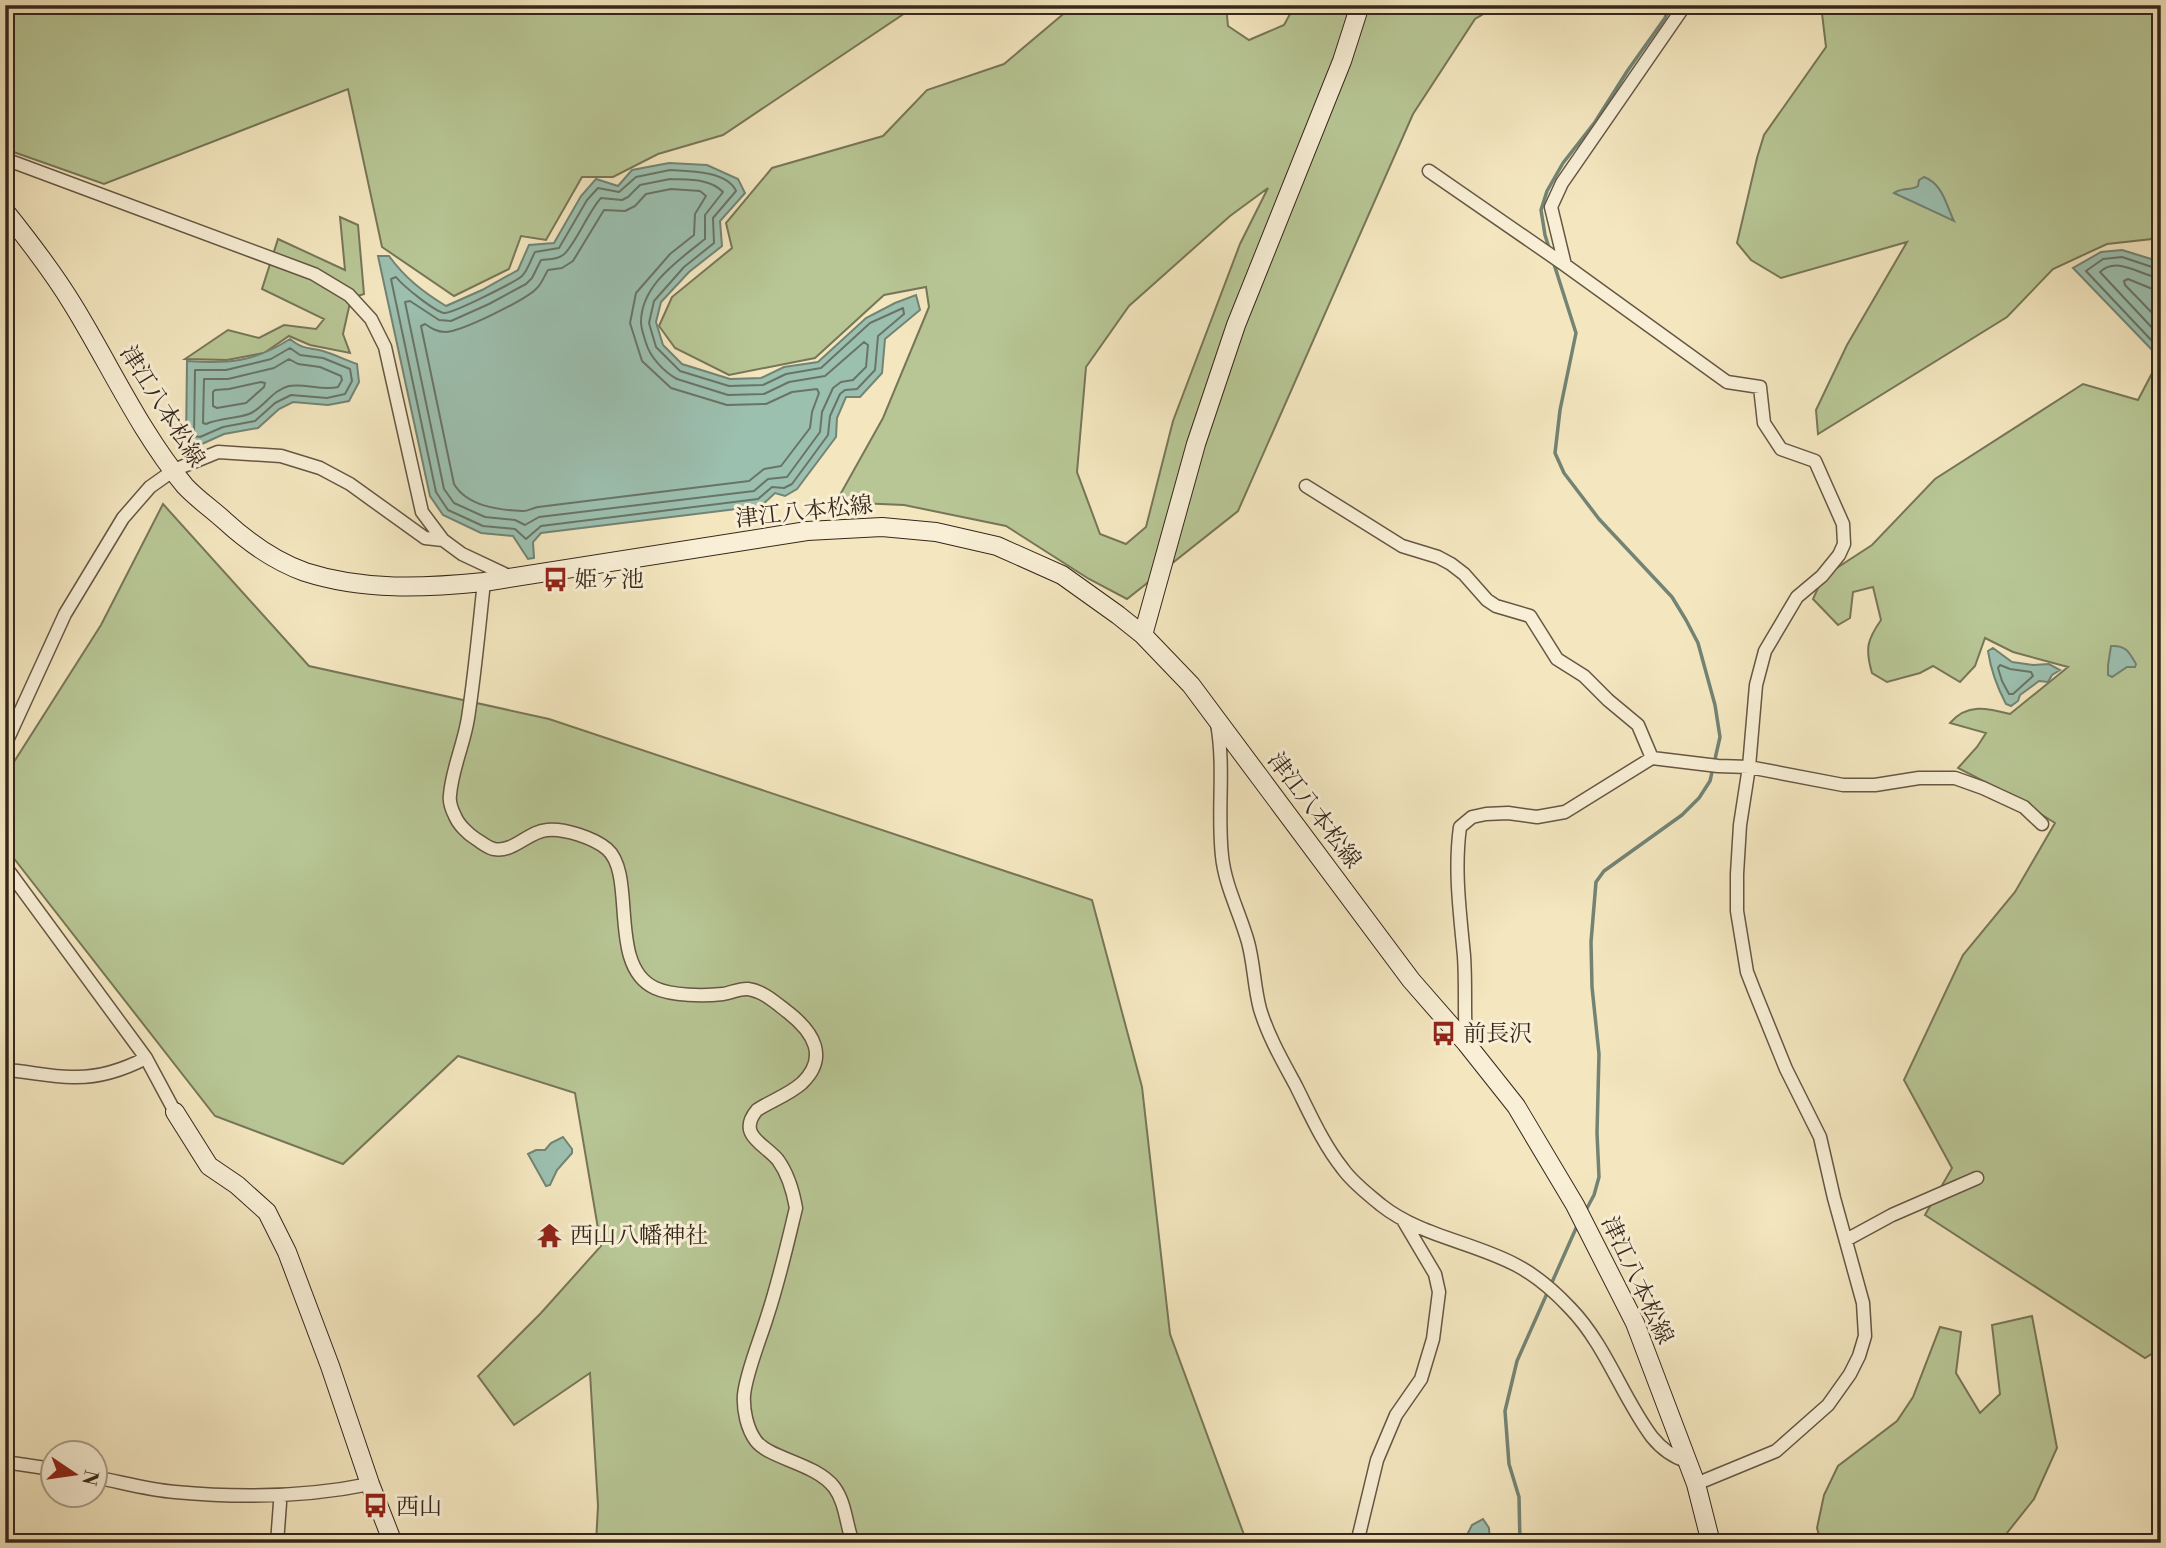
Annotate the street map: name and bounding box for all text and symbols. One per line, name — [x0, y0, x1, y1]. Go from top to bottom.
street label: 津江八本松線 — [114, 341, 211, 472]
street label: 津江八本松線 — [734, 491, 874, 533]
bus stop icon: 姫ヶ池 — [541, 565, 569, 593]
place label: 姫ヶ池 — [575, 566, 644, 594]
street label: 津江八本松線 — [1261, 747, 1367, 874]
bus stop icon: 前長沢 — [1429, 1019, 1457, 1047]
place label: 前長沢 — [1463, 1020, 1532, 1048]
street label: 津江八本松線 — [1595, 1212, 1679, 1349]
temple icon: 西山八幡神社 — [536, 1221, 564, 1249]
place label: 西山八幡神社 — [570, 1222, 708, 1250]
north arrow — [38, 1440, 108, 1510]
text: N — [76, 1468, 103, 1488]
bus stop icon: 西山 — [362, 1492, 390, 1520]
place label: 西山 — [396, 1493, 442, 1521]

